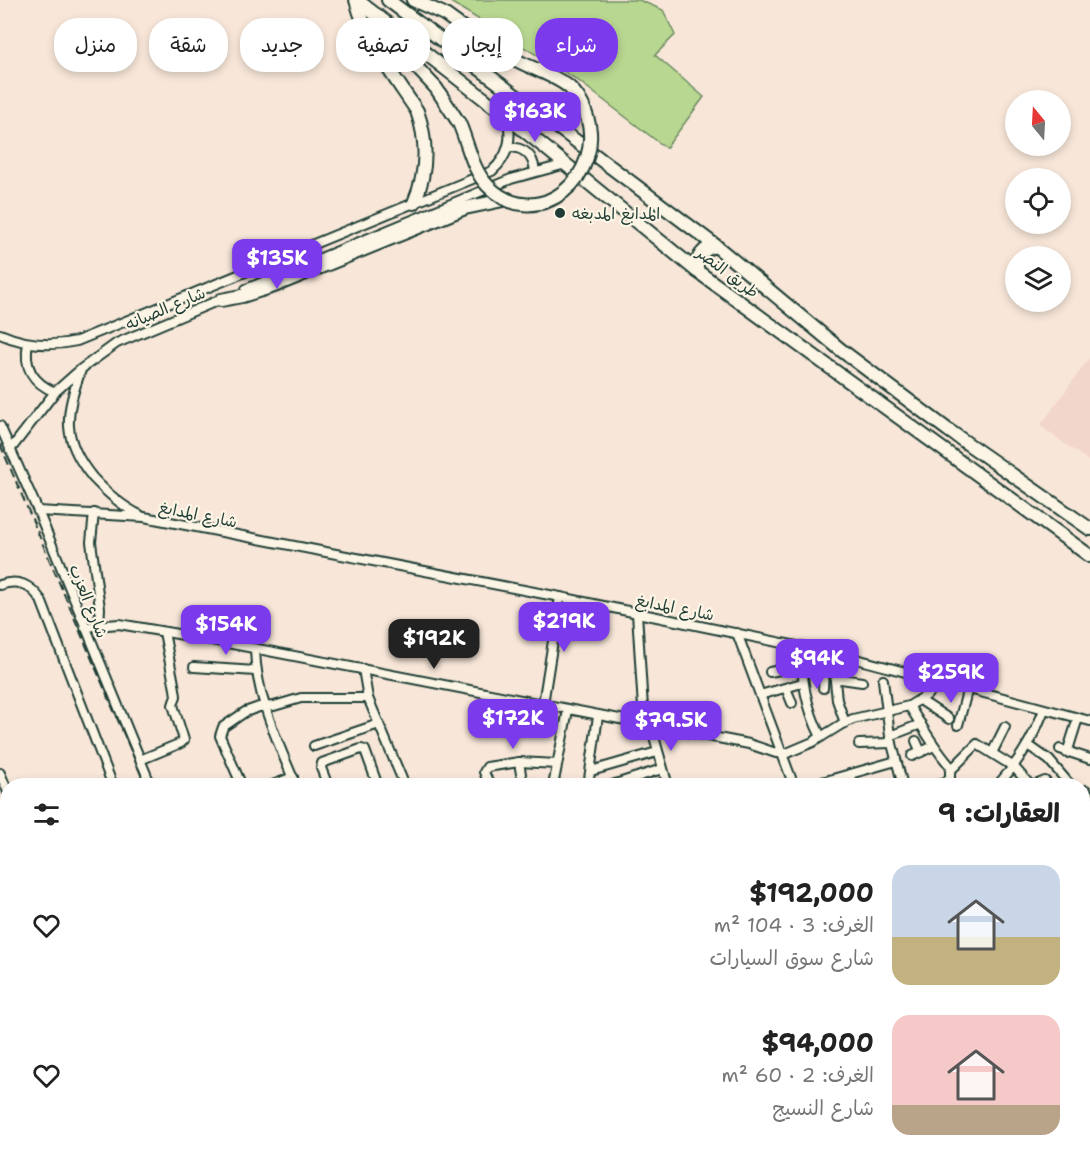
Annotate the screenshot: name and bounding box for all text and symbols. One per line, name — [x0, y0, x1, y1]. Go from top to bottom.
chip: منزل — [54, 18, 137, 72]
chip: شقة — [149, 18, 228, 72]
chip: جديد — [240, 18, 324, 72]
chip: تصفية — [336, 18, 430, 72]
chip: إيجار — [442, 18, 523, 72]
chip: شراء — [535, 18, 618, 72]
north arrow — [1005, 90, 1071, 156]
map controls — [1005, 90, 1071, 312]
pin: $163K — [493, 92, 577, 143]
text: $163K — [504, 98, 566, 124]
button: locate — [1005, 168, 1071, 234]
place label: المدابغ المدبغه — [572, 203, 660, 225]
marker: المدابغ المدبغه — [553, 206, 567, 220]
pin: $135K — [235, 239, 319, 290]
street label: طريق النصر — [691, 241, 763, 303]
text: $135K — [246, 245, 308, 271]
button: layers — [1005, 246, 1071, 312]
street label: شارع الصيانه — [122, 282, 209, 336]
street label: شارع المدابغ — [157, 497, 239, 533]
street label: شارع العزب — [63, 561, 113, 642]
street label: شارع المدابغ — [634, 590, 716, 626]
pin: $219K — [522, 602, 606, 653]
pin: $154K — [184, 605, 268, 656]
text: $219K — [533, 608, 595, 634]
text: $154K — [195, 611, 257, 637]
pin: $192K — [392, 619, 476, 670]
text: $192K — [402, 625, 466, 651]
pin: $94K — [781, 639, 853, 690]
text: $94K — [790, 645, 844, 671]
pin: $259K — [909, 653, 993, 704]
text: $259K — [918, 659, 984, 685]
pin: $172K — [471, 699, 555, 750]
pin: $79.5K — [622, 701, 720, 752]
text: $172K — [482, 705, 544, 731]
text: $79.5K — [635, 707, 707, 733]
text: العقارات: 9 — [938, 795, 1060, 830]
icon: filters — [30, 798, 63, 831]
text: $192,000 — [749, 875, 874, 910]
icon: home — [940, 889, 1012, 961]
icon: heart — [30, 909, 63, 942]
text: الغرف: 3 · 104 m² — [714, 912, 874, 938]
text: شارع سوق السيارات — [709, 945, 874, 971]
text: $94,000 — [761, 1025, 874, 1060]
icon: home — [940, 1039, 1012, 1111]
icon: heart — [30, 1059, 63, 1092]
text: الغرف: 2 · 60 m² — [721, 1062, 874, 1088]
text: شارع النسيج — [772, 1095, 874, 1121]

